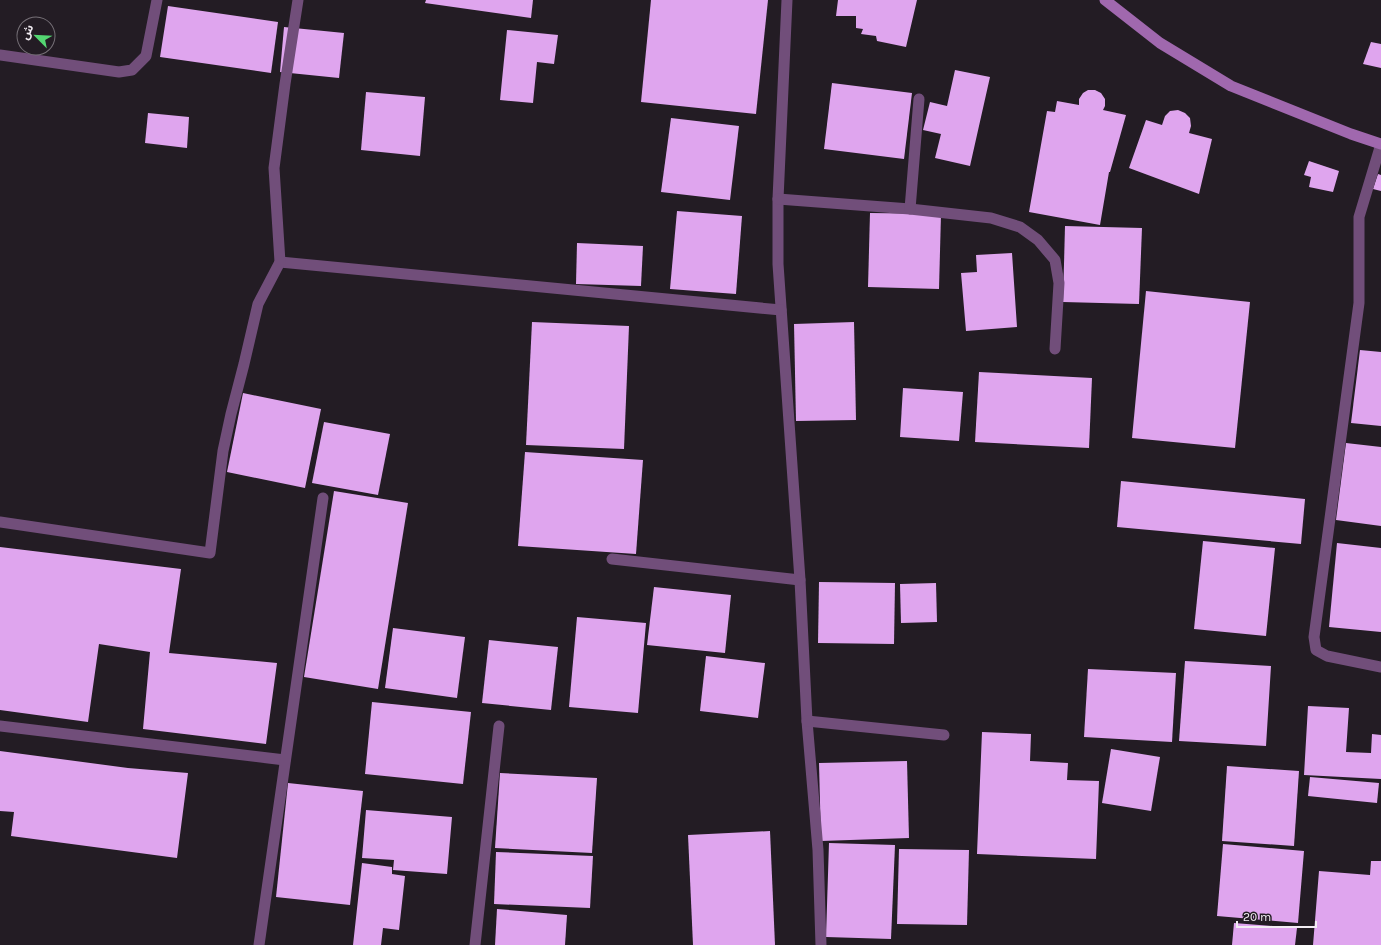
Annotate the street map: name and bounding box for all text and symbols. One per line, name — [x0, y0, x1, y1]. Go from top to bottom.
north arrow — [16, 16, 56, 56]
text: ش — [18, 23, 36, 42]
scale bar — [1237, 903, 1316, 929]
text: 20 m — [1243, 910, 1271, 924]

